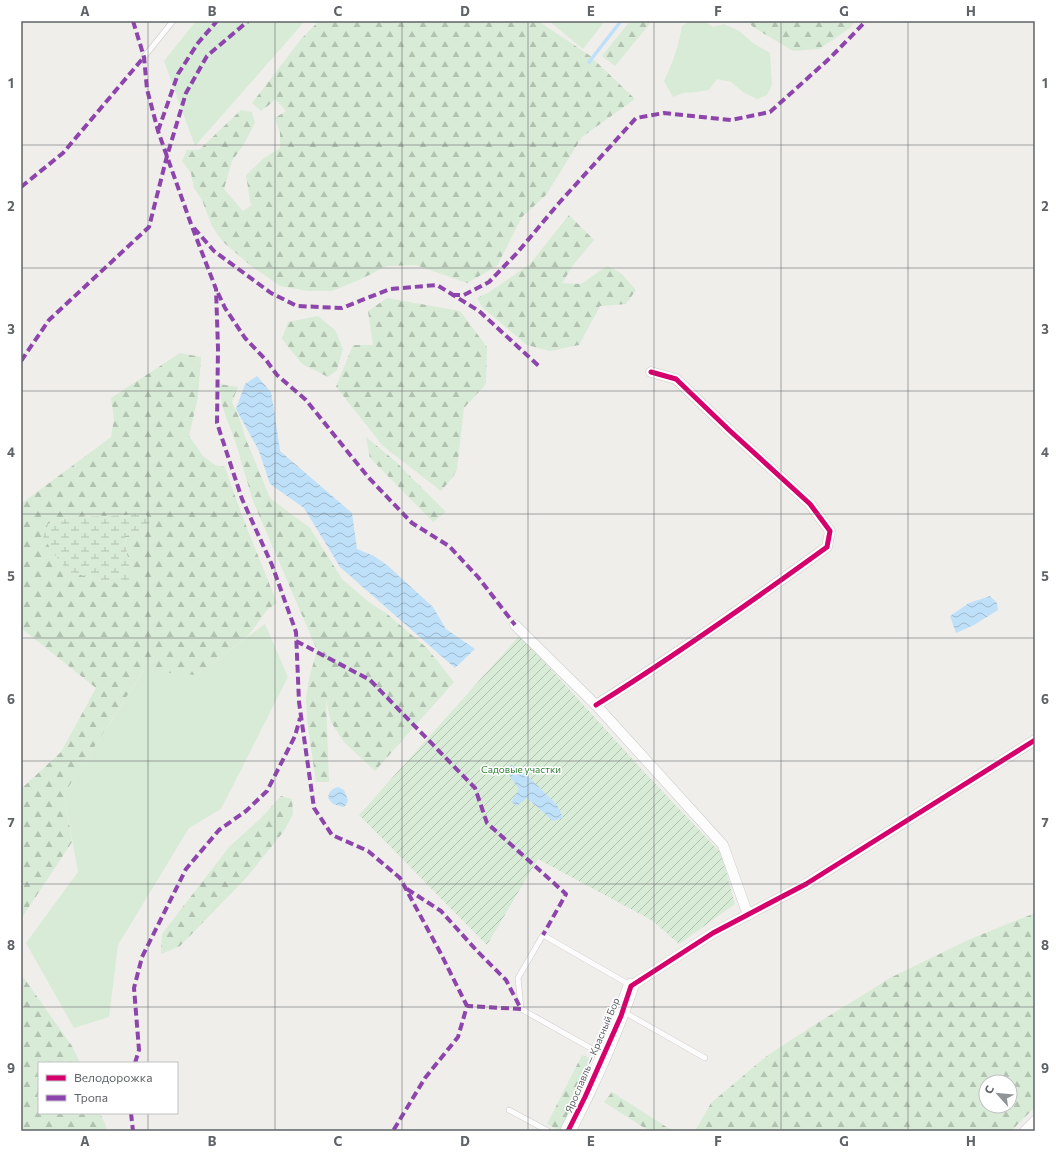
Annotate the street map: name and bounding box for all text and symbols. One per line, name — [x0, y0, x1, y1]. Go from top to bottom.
text: A — [80, 3, 90, 19]
text: B — [208, 3, 217, 19]
text: C — [334, 3, 343, 19]
text: D — [460, 3, 470, 19]
text: E — [587, 3, 595, 19]
text: F — [714, 3, 722, 19]
text: G — [839, 3, 849, 19]
text: H — [966, 3, 976, 19]
text: 1 — [8, 75, 14, 91]
text: 1 — [1042, 75, 1048, 91]
text: 2 — [7, 198, 15, 214]
text: 2 — [1041, 198, 1049, 214]
text: 3 — [7, 321, 15, 337]
text: 3 — [1041, 321, 1049, 337]
text: 4 — [7, 444, 15, 460]
text: 4 — [1041, 444, 1049, 460]
text: 5 — [7, 568, 15, 584]
text: 5 — [1041, 568, 1049, 584]
text: 6 — [7, 691, 15, 707]
text: 6 — [1041, 691, 1049, 707]
park label: Садовые участки — [481, 763, 561, 775]
text: 7 — [7, 814, 15, 830]
text: 7 — [1041, 814, 1049, 830]
text: 8 — [7, 937, 15, 953]
text: 8 — [1041, 937, 1049, 953]
street label: Ярославль — Красный Бор — [562, 996, 622, 1114]
text: 9 — [7, 1060, 15, 1076]
text: 9 — [1041, 1060, 1049, 1076]
legend — [38, 1062, 178, 1114]
text: Велодорожка — [74, 1070, 152, 1084]
north arrow — [978, 1074, 1018, 1114]
text: С — [981, 1083, 996, 1096]
text: Тропа — [74, 1090, 108, 1104]
text: A — [80, 1133, 90, 1149]
text: B — [208, 1133, 217, 1149]
text: C — [334, 1133, 343, 1149]
text: D — [460, 1133, 470, 1149]
text: E — [587, 1133, 595, 1149]
text: F — [714, 1133, 722, 1149]
text: G — [839, 1133, 849, 1149]
text: H — [966, 1133, 976, 1149]

